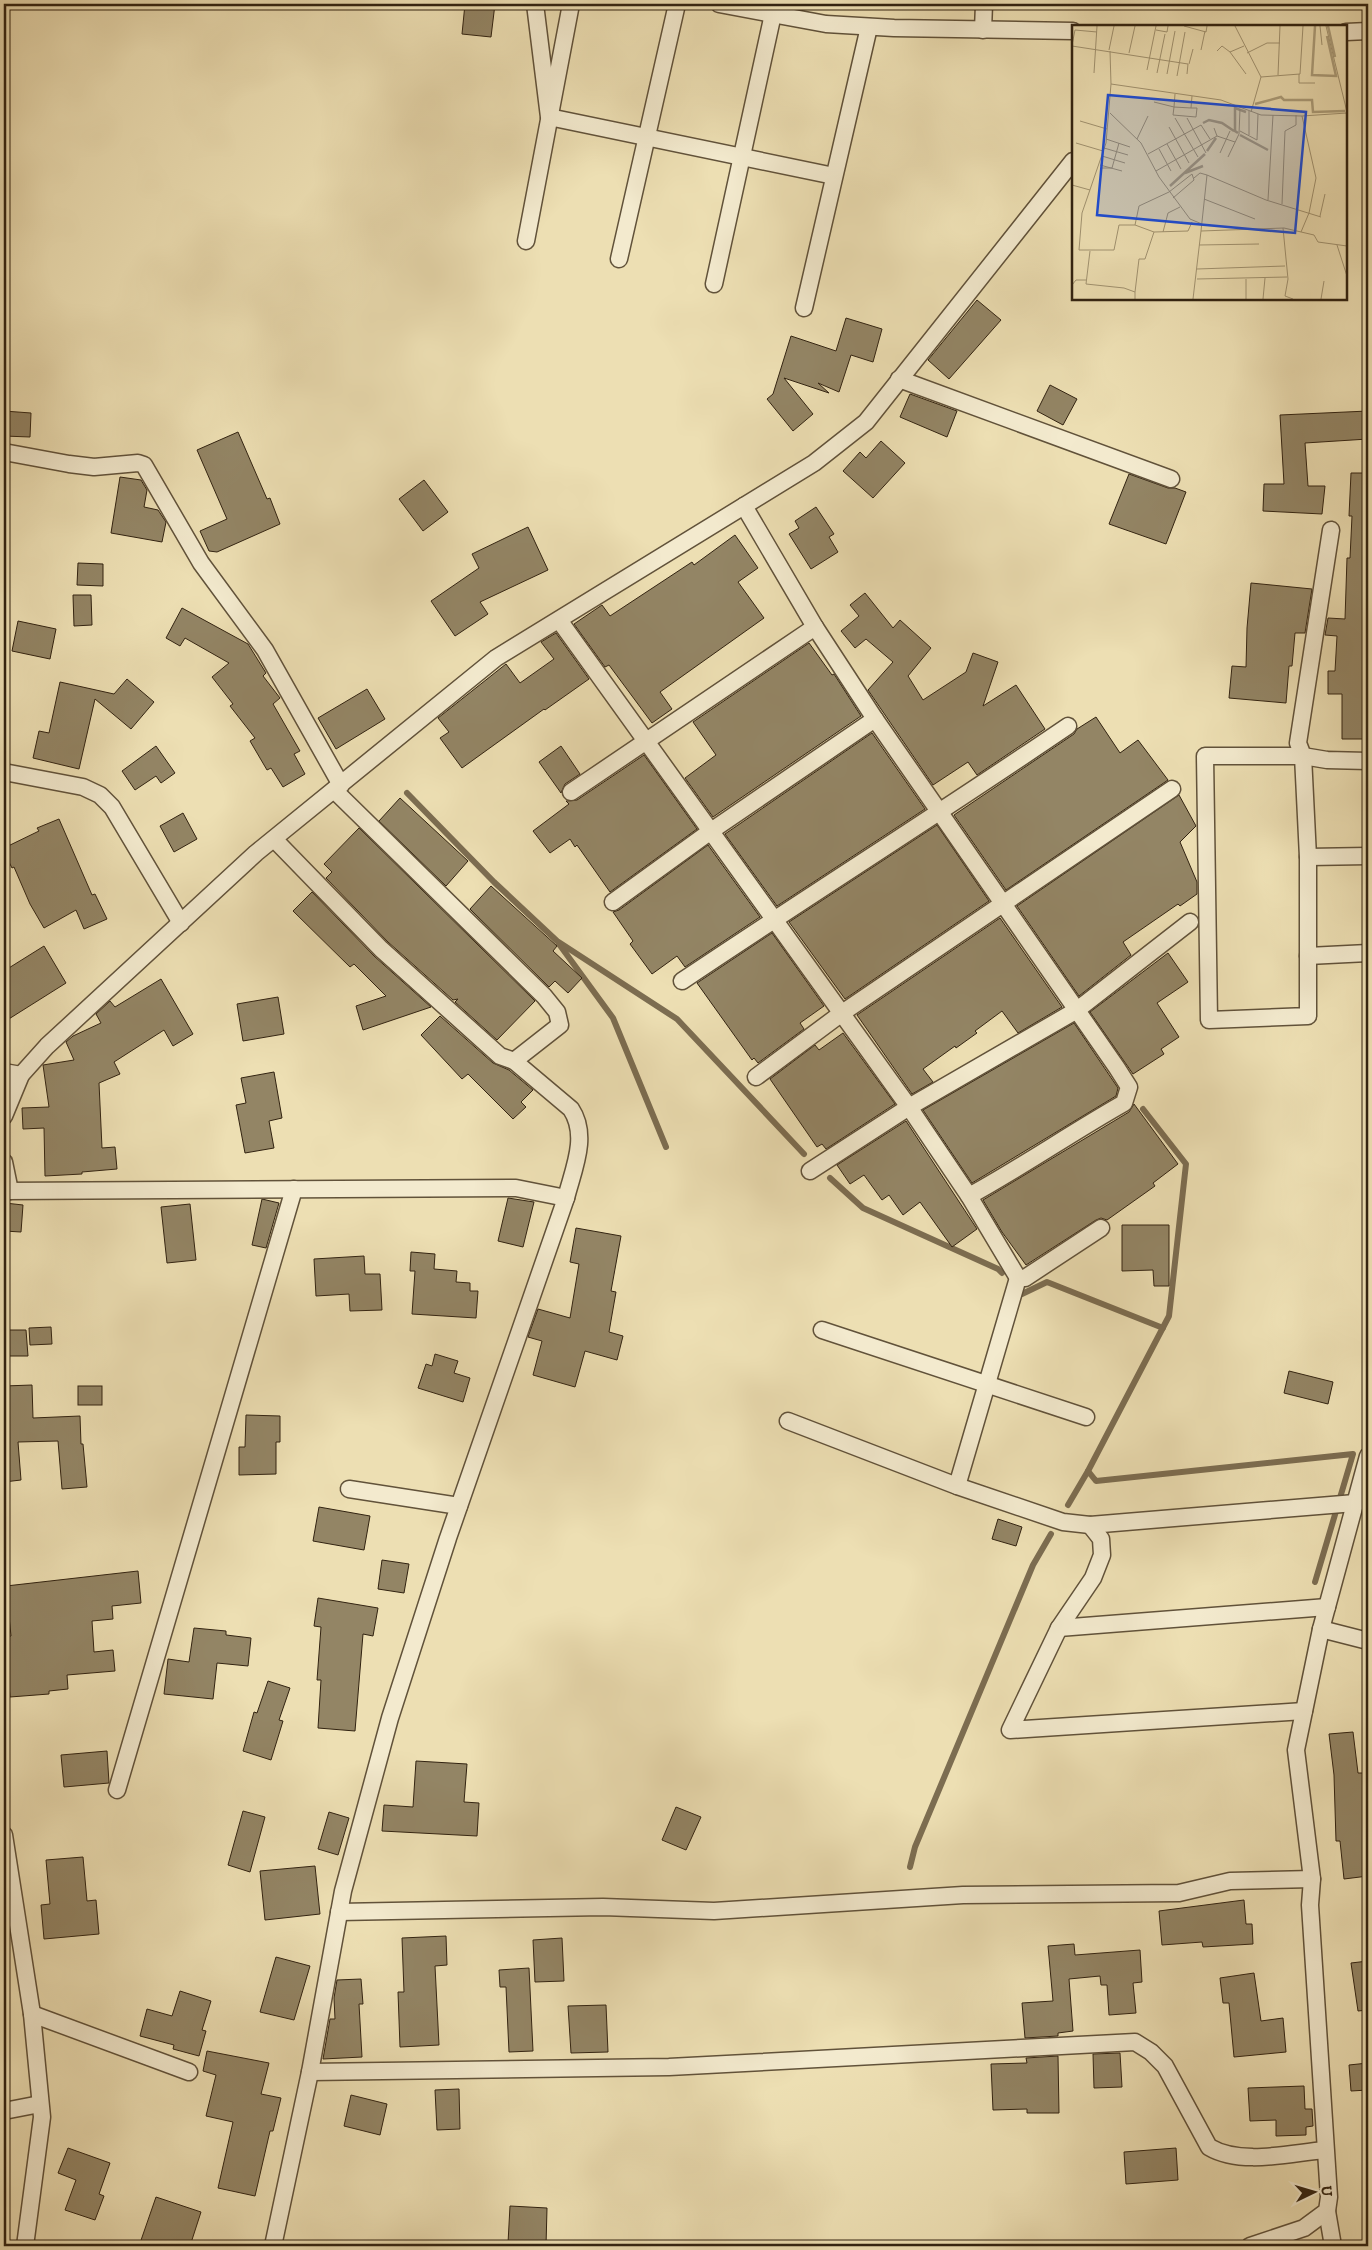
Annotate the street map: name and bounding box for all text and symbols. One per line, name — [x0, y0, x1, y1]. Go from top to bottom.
inset map — [1072, 25, 1347, 300]
north arrow — [1290, 2168, 1340, 2218]
text: U — [1317, 2185, 1335, 2197]

